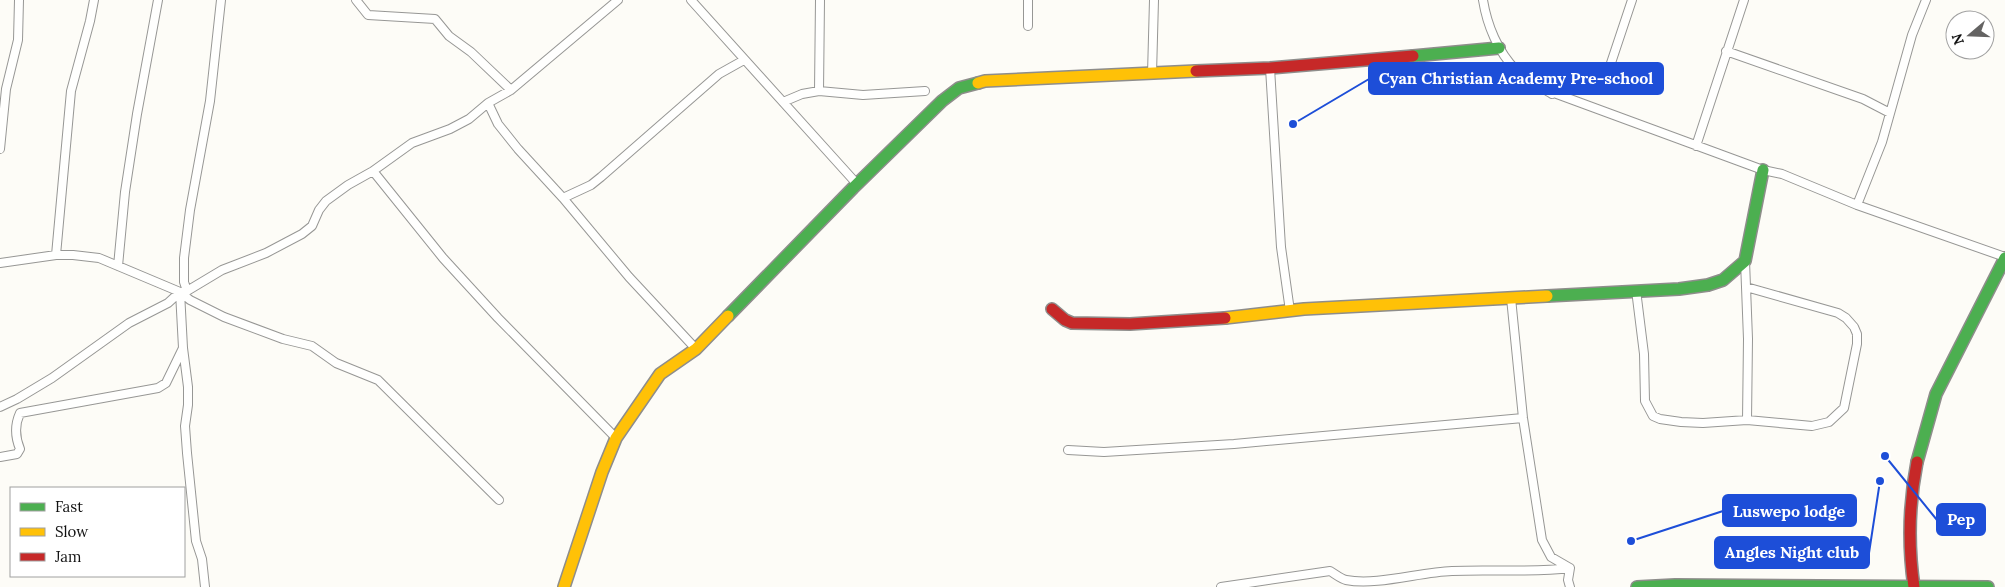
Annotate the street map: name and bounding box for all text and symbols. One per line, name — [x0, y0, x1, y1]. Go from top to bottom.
north arrow — [1945, 10, 1995, 60]
text: N — [1947, 31, 1968, 47]
callout: Cyan Christian Academy Pre-school — [1369, 63, 1663, 94]
text: Cyan Christian Academy Pre-school — [1379, 68, 1653, 88]
legend — [10, 487, 185, 577]
callout: Luswepo lodge — [1723, 495, 1856, 526]
text: Fast — [55, 497, 83, 516]
text: Luswepo lodge — [1733, 501, 1846, 521]
callout: Pep — [1937, 504, 1985, 535]
text: Pep — [1947, 509, 1975, 529]
text: Slow — [55, 522, 88, 541]
callout: Angles Night club — [1715, 537, 1869, 568]
text: Angles Night club — [1725, 542, 1859, 562]
text: Jam — [54, 547, 82, 566]

